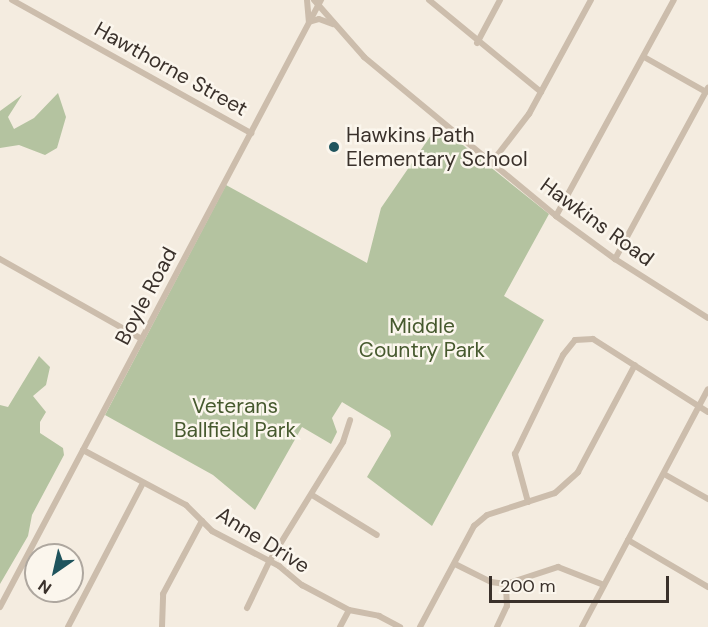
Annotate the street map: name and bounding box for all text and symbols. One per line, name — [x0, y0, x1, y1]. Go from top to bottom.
street label: Hawthorne Street — [90, 16, 252, 122]
place label: Hawkins Path Elementary School — [346, 122, 528, 172]
marker: Hawkins Path Elementary School — [327, 140, 341, 154]
street label: Hawkins Road — [535, 172, 659, 272]
street label: Boyle Road — [110, 243, 182, 349]
park label: Middle Country Park — [359, 313, 485, 363]
park label: Veterans Ballfield Park — [174, 393, 296, 443]
street label: Anne Drive — [212, 501, 314, 579]
north arrow — [24, 543, 84, 603]
scale bar — [492, 564, 672, 602]
text: 200 m — [500, 574, 556, 598]
text: N — [34, 575, 55, 599]

